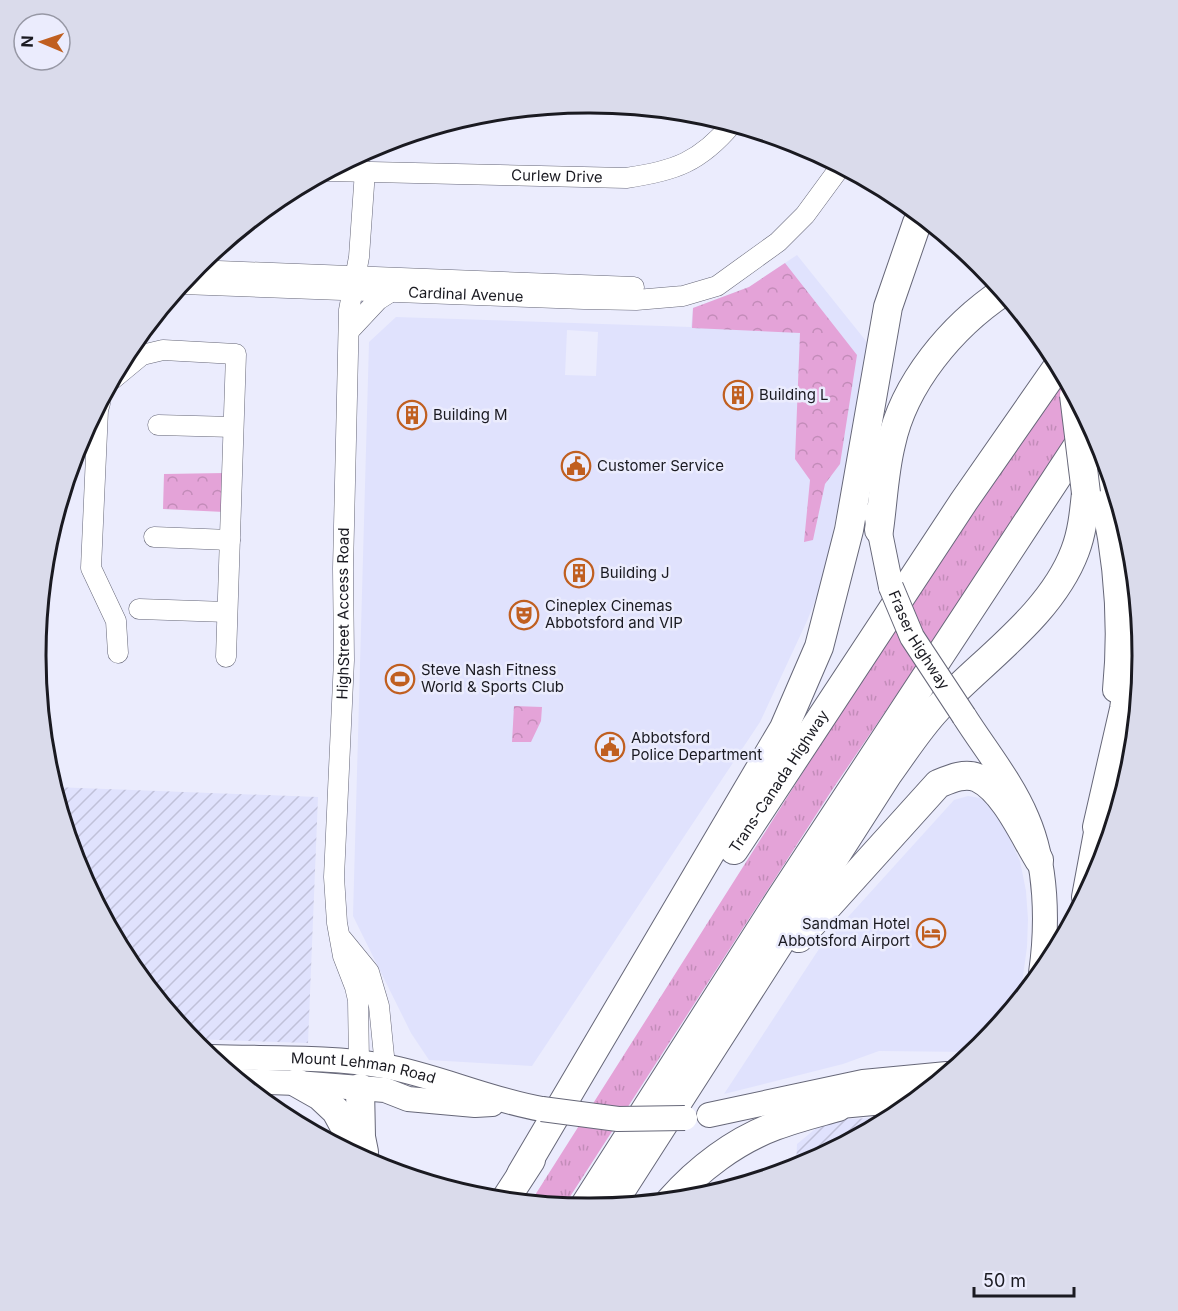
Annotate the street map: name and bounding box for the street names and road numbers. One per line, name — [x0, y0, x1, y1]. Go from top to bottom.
street label: Curlew Drive — [511, 165, 603, 186]
street label: Cardinal Avenue — [408, 282, 524, 306]
street label: HighStreet Access Road — [332, 527, 353, 700]
street label: Fraser Highway — [884, 587, 954, 694]
street label: Trans-Canada Highway — [725, 706, 833, 856]
street label: Mount Lehman Road — [291, 1048, 438, 1088]

